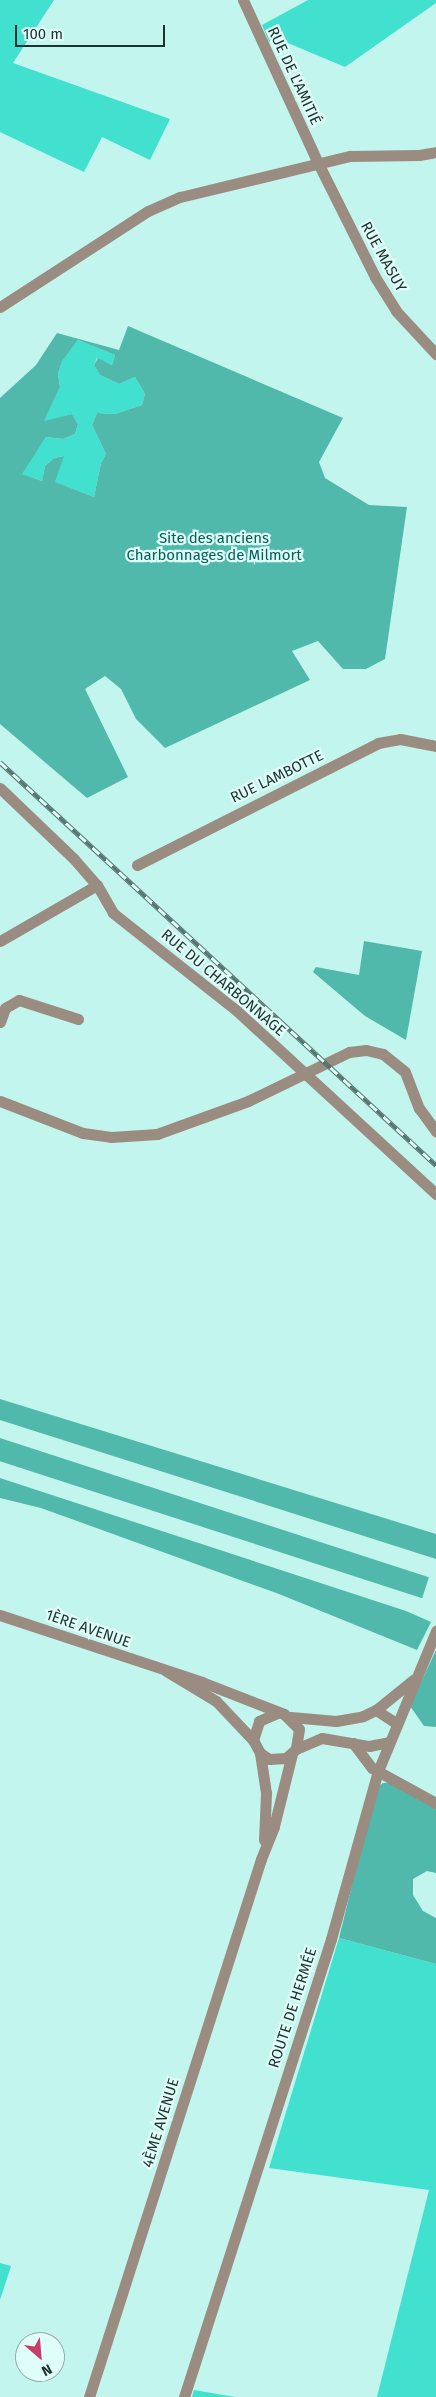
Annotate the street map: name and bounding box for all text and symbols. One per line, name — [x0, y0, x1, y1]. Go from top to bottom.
scale bar — [18, 15, 168, 47]
street label: RUE DE L'AMITIÉ — [263, 24, 325, 128]
text: 100 m — [23, 25, 63, 43]
street label: RUE MASUY — [356, 219, 410, 295]
park label: Site des anciens Charbonnages de Milmort — [126, 529, 302, 564]
street label: RUE LAMBOTTE — [228, 747, 326, 807]
street label: RUE DU CHARBONNAGE — [157, 926, 289, 1040]
street label: 1ÈRE AVENUE — [43, 1606, 133, 1652]
street label: ROUTE DE HERMÉE — [265, 1945, 321, 2071]
street label: 4ÈME AVENUE — [139, 2076, 183, 2170]
north arrow — [15, 2332, 65, 2382]
text: N — [39, 2360, 55, 2380]

